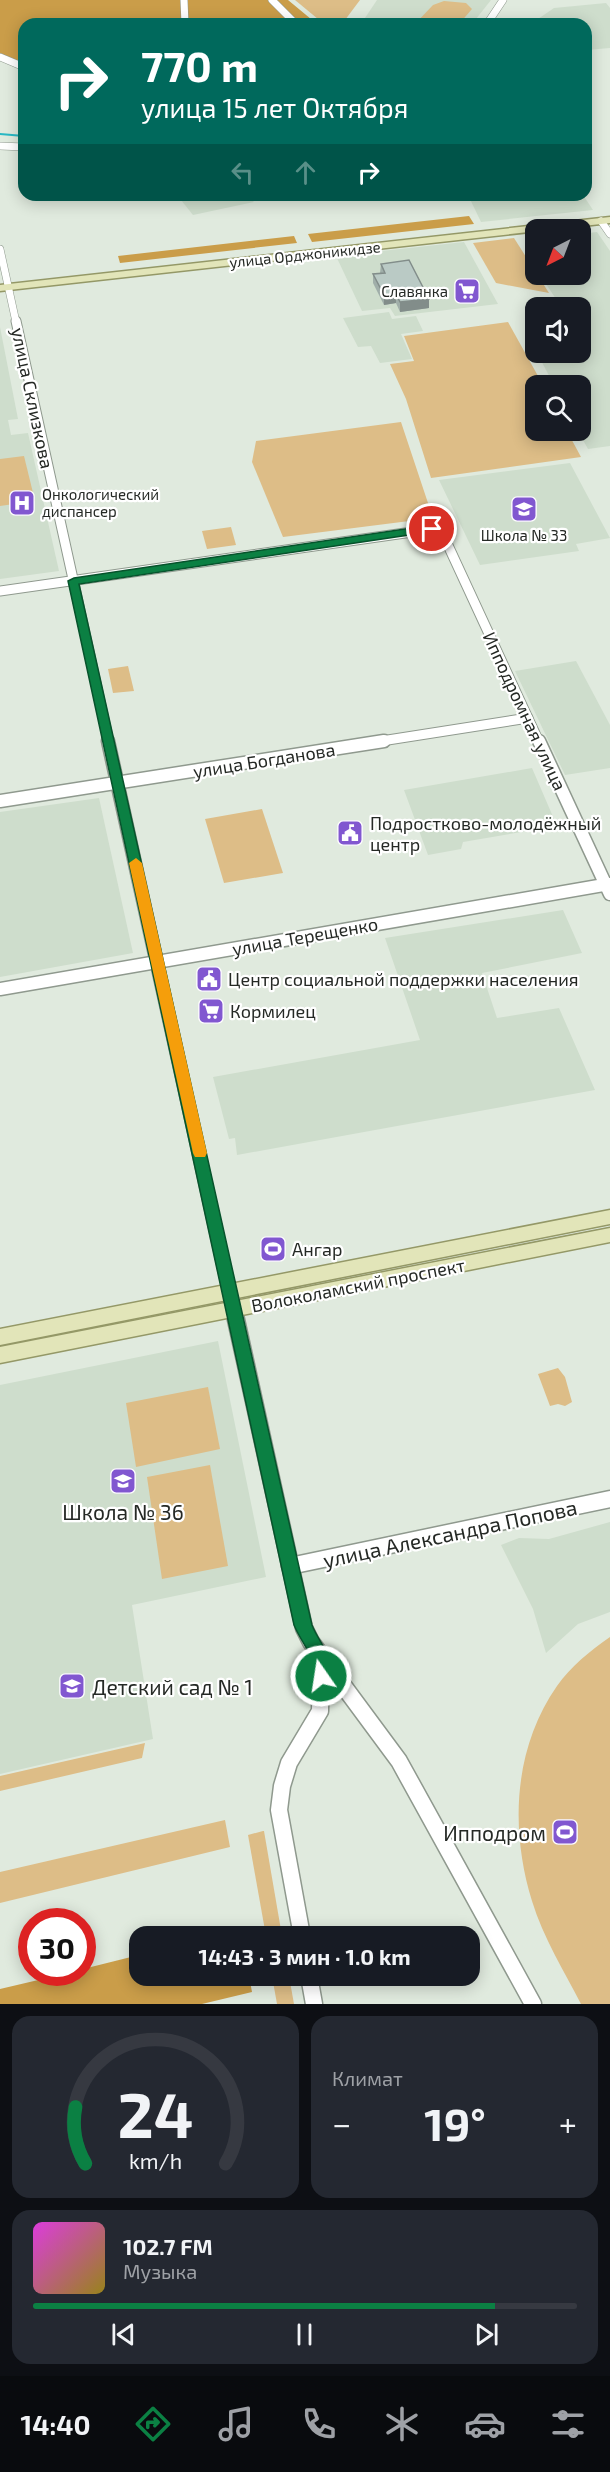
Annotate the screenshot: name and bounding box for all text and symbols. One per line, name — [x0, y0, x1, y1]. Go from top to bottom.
text: 770 m — [141, 40, 258, 90]
icon: right — [42, 42, 120, 120]
text: улица 15 лет Октября — [141, 91, 408, 123]
icon: left — [226, 156, 259, 189]
icon: ahead — [289, 156, 322, 189]
icon: right — [352, 156, 385, 189]
north arrow — [525, 219, 591, 285]
map controls — [525, 219, 591, 441]
street label: улица Орджоникидзе — [229, 237, 382, 272]
supermarket icon: Славянка — [452, 276, 482, 306]
place label: Славянка — [381, 282, 448, 300]
button: sound — [525, 297, 591, 363]
street label: улица Склизкова — [7, 325, 59, 471]
button: search — [525, 375, 591, 441]
place label: Онкологический диспансер — [42, 485, 159, 520]
hospital icon: Онкологический диспансер — [7, 488, 37, 518]
school or university icon: Школа № 33 — [509, 494, 539, 524]
pin — [406, 503, 457, 554]
icon: arrive — [415, 512, 448, 545]
place label: Школа № 33 — [481, 526, 567, 544]
street label: Ипподромная улица — [479, 628, 571, 794]
street label: улица Богданова — [191, 738, 337, 782]
place label: Подростково-молодёжный центр — [370, 812, 601, 855]
public building icon: Подростково-молодёжный центр — [335, 818, 365, 848]
street label: улица Терещенко — [230, 912, 380, 960]
public building icon: Центр социальной поддержки населения — [194, 964, 224, 994]
place label: Центр социальной поддержки населения — [228, 968, 578, 990]
supermarket icon: Кормилец — [196, 996, 226, 1026]
place label: Кормилец — [230, 1000, 316, 1022]
sports icon: Ангар — [258, 1234, 288, 1264]
place label: Ангар — [292, 1238, 342, 1260]
street label: Волоколамский проспект — [249, 1253, 467, 1317]
school or university icon: Школа № 36 — [108, 1466, 138, 1496]
street label: улица Александра Попова — [321, 1494, 579, 1573]
place label: Школа № 36 — [62, 1499, 184, 1524]
position arrow — [289, 1644, 353, 1708]
school or university icon: Детский сад № 1 — [57, 1671, 87, 1701]
place label: Детский сад № 1 — [92, 1674, 253, 1699]
sports icon: Ипподром — [550, 1817, 580, 1847]
place label: Ипподром — [443, 1820, 546, 1845]
speed limit sign: 30 — [18, 1908, 96, 1986]
text: 14:43 · 3 мин · 1.0 km — [198, 1943, 411, 1969]
text: Климат — [332, 2066, 403, 2090]
text: 24 — [117, 2076, 193, 2151]
text: 19° — [424, 2096, 486, 2150]
text: − — [332, 2103, 351, 2143]
text: + — [559, 2103, 577, 2143]
text: km/h — [129, 2148, 182, 2173]
text: 102.7 FM — [123, 2233, 213, 2259]
text: Музыка — [123, 2259, 197, 2283]
icon: previous — [107, 2318, 140, 2351]
icon: pause — [288, 2318, 321, 2351]
icon: next — [470, 2318, 503, 2351]
icon: directions — [132, 2403, 174, 2445]
icon: music — [215, 2403, 257, 2445]
icon: phone — [298, 2403, 340, 2445]
icon: climate — [381, 2403, 423, 2445]
icon: car — [464, 2403, 506, 2445]
icon: filters — [547, 2403, 589, 2445]
text: 14:40 — [21, 2408, 91, 2440]

